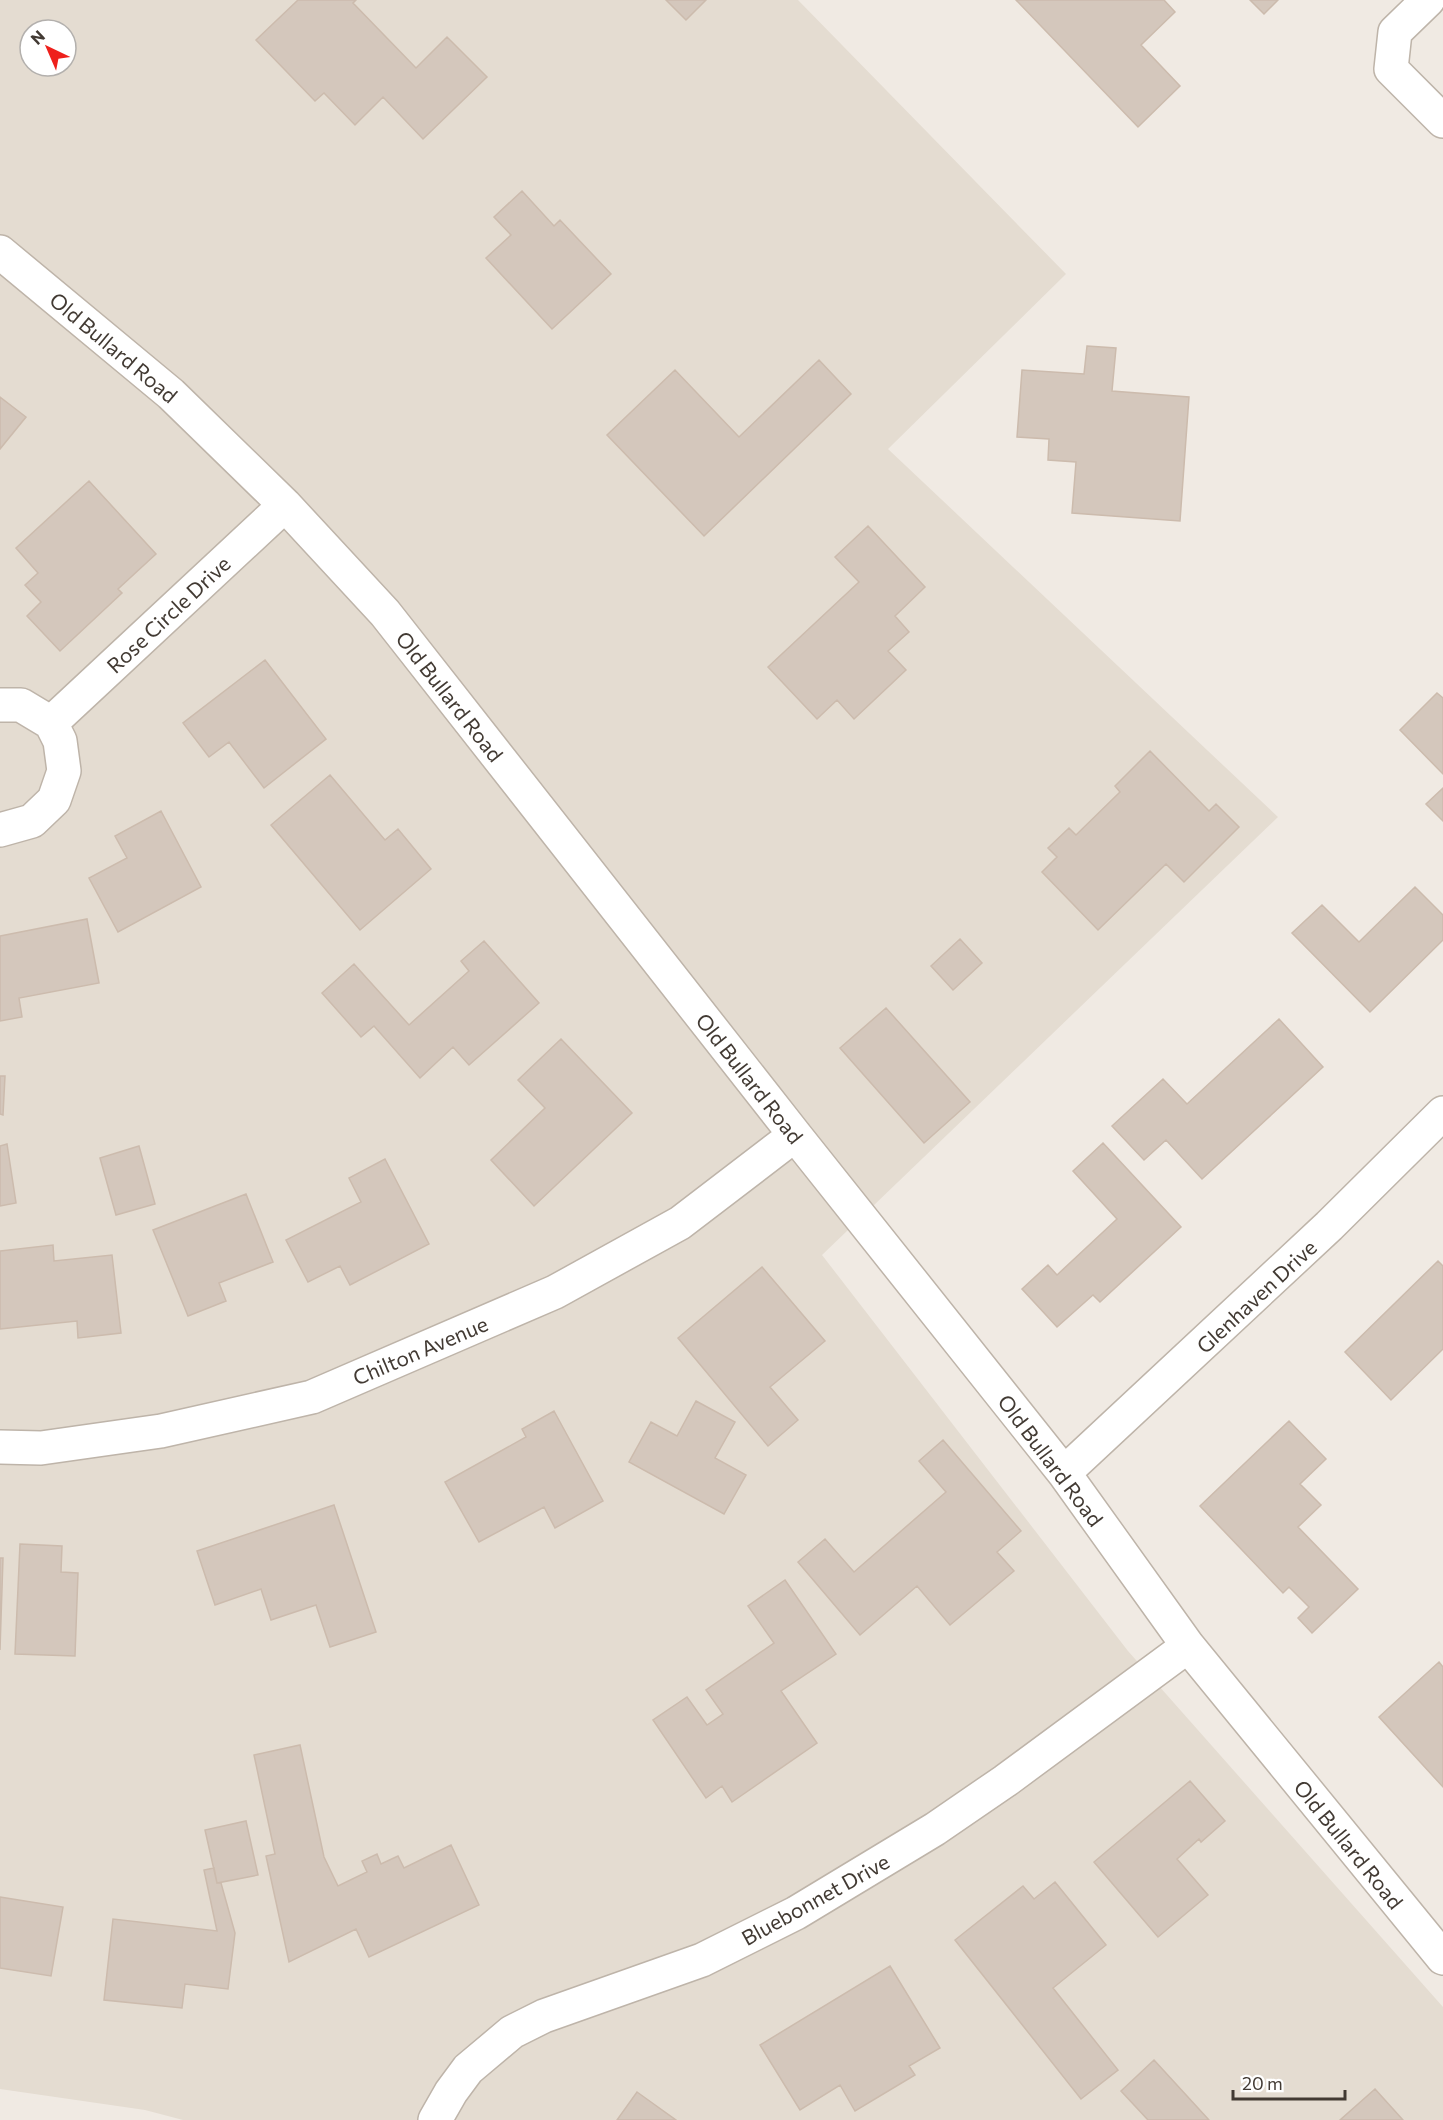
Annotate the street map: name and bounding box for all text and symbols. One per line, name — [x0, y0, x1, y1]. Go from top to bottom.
north arrow — [18, 18, 78, 78]
text: N — [26, 26, 48, 48]
street label: Old Bullard Road — [45, 286, 183, 408]
street label: Rose Circle Drive — [101, 550, 235, 678]
street label: Old Bullard Road — [391, 626, 509, 766]
street label: Old Bullard Road — [691, 1008, 809, 1148]
street label: Glenhaven Drive — [1191, 1234, 1321, 1358]
street label: Chilton Avenue — [349, 1310, 491, 1390]
street label: Old Bullard Road — [993, 1389, 1109, 1531]
street label: Old Bullard Road — [1289, 1774, 1409, 1914]
street label: Bluebonnet Drive — [737, 1848, 893, 1950]
scale bar — [1233, 2063, 1346, 2101]
text: 20 m — [1242, 2072, 1283, 2094]

